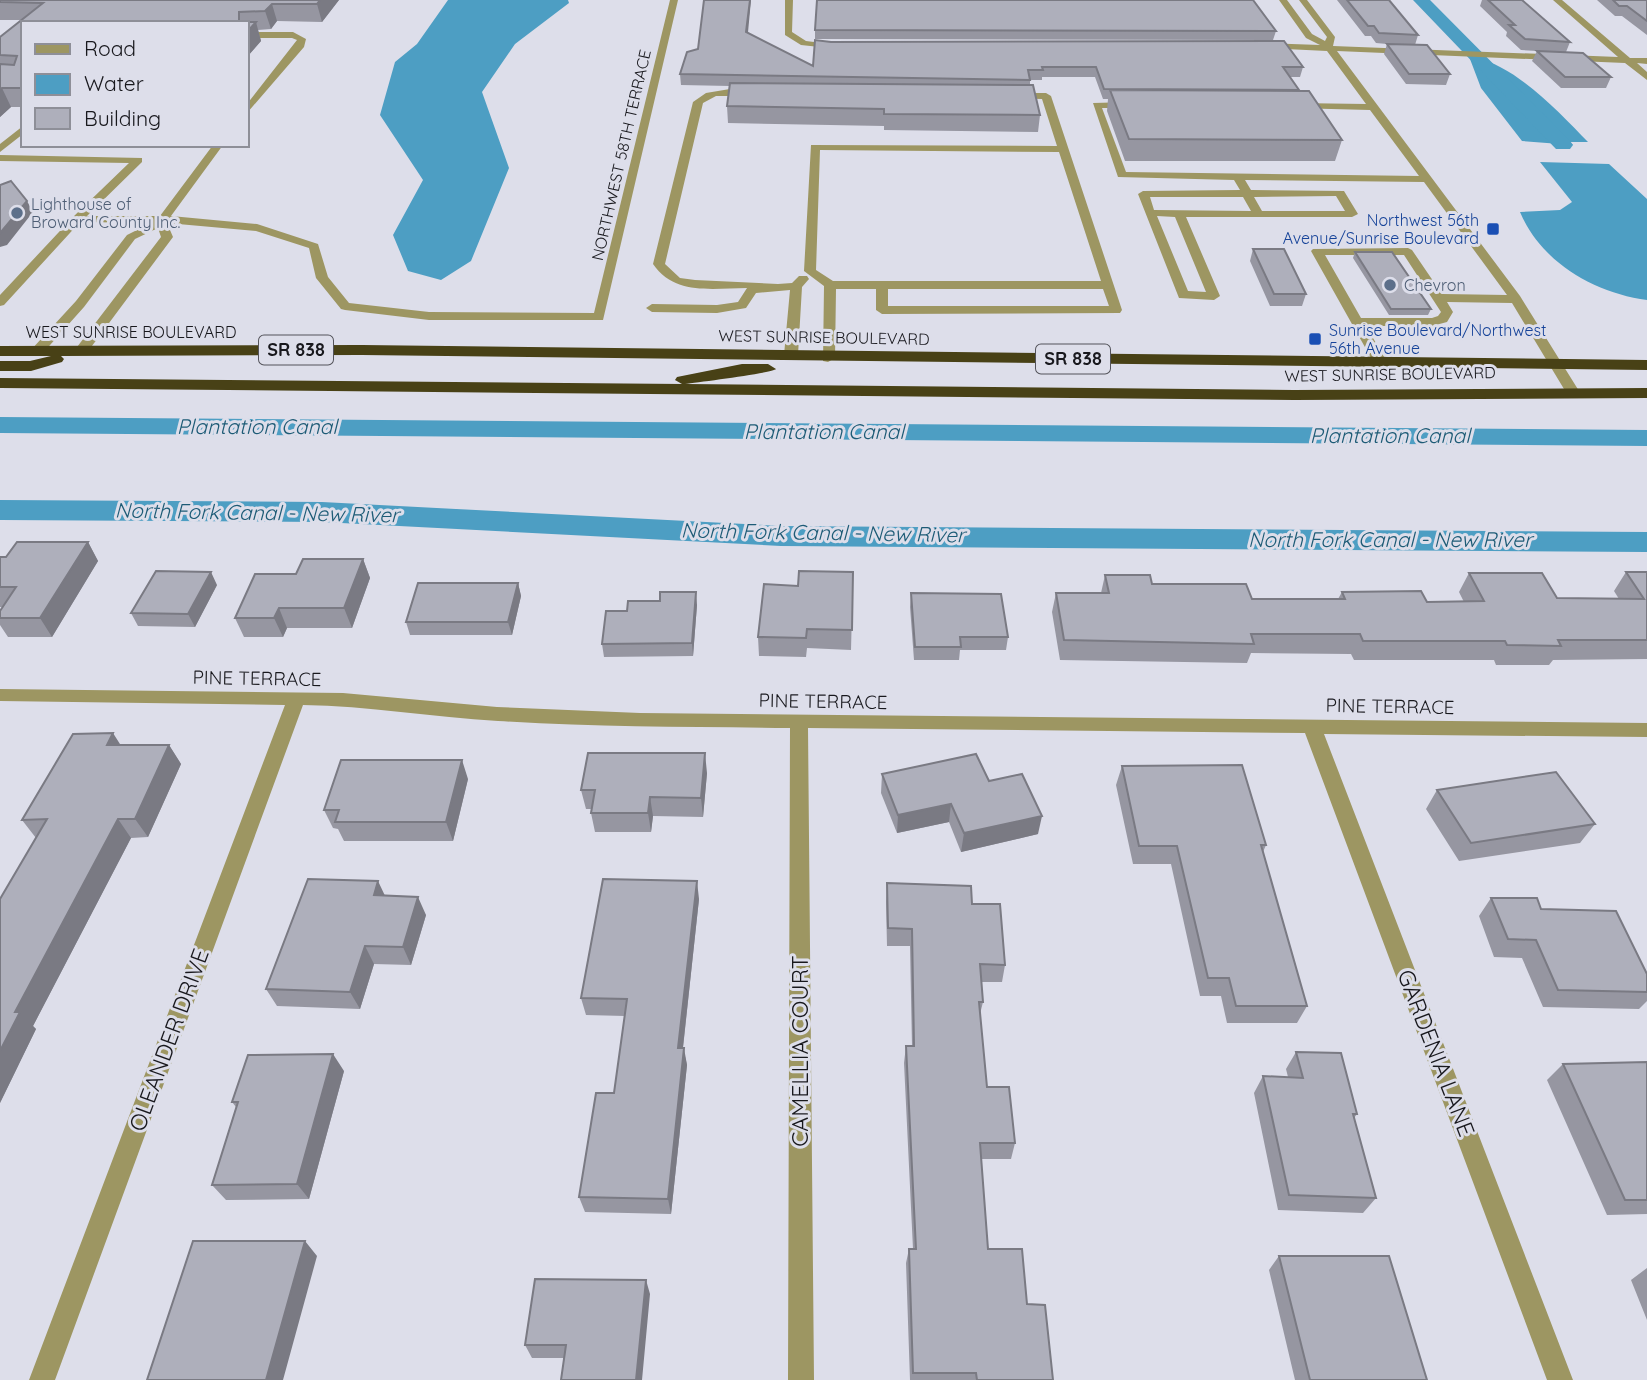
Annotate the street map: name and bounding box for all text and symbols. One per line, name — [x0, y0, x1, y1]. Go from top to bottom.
legend — [21, 21, 248, 147]
text: Road — [84, 35, 136, 61]
street label: NORTHWEST 58TH TERRACE — [587, 47, 655, 263]
text: Water — [84, 70, 144, 96]
text: Building — [84, 105, 161, 131]
place label: Lighthouse of Broward County Inc. — [31, 194, 180, 232]
marker: Lighthouse of Broward County Inc. — [9, 205, 25, 221]
place label: Northwest 56th Avenue/Sunrise Boulevard — [1283, 210, 1479, 248]
marker: Northwest 56th Avenue/Sunrise Boulevard — [1485, 221, 1501, 237]
place label: Chevron — [1404, 275, 1466, 295]
marker: Chevron — [1382, 277, 1398, 293]
place label: Sunrise Boulevard/Northwest 56th Avenue — [1329, 320, 1546, 358]
street label: WEST SUNRISE BOULEVARD — [25, 322, 237, 342]
street label: WEST SUNRISE BOULEVARD — [718, 325, 930, 349]
marker: Sunrise Boulevard/Northwest 56th Avenue — [1307, 331, 1323, 347]
road number: SR 838 — [259, 336, 333, 364]
road number: SR 838 — [1036, 344, 1110, 374]
street label: WEST SUNRISE BOULEVARD — [1284, 362, 1496, 386]
water label: Plantation Canal — [177, 413, 339, 439]
water label: Plantation Canal — [744, 418, 906, 444]
water label: Plantation Canal — [1310, 422, 1472, 448]
water label: North Fork Canal - New River — [115, 497, 402, 528]
water label: North Fork Canal - New River — [681, 517, 968, 548]
water label: North Fork Canal - New River — [1248, 526, 1535, 552]
street label: PINE TERRACE — [192, 665, 322, 691]
street label: PINE TERRACE — [758, 688, 888, 714]
street label: PINE TERRACE — [1325, 693, 1455, 719]
street label: OLEANDER DRIVE — [122, 945, 215, 1135]
street label: CAMELLIA COURT — [785, 955, 814, 1147]
street label: GARDENIA LANE — [1391, 965, 1482, 1140]

